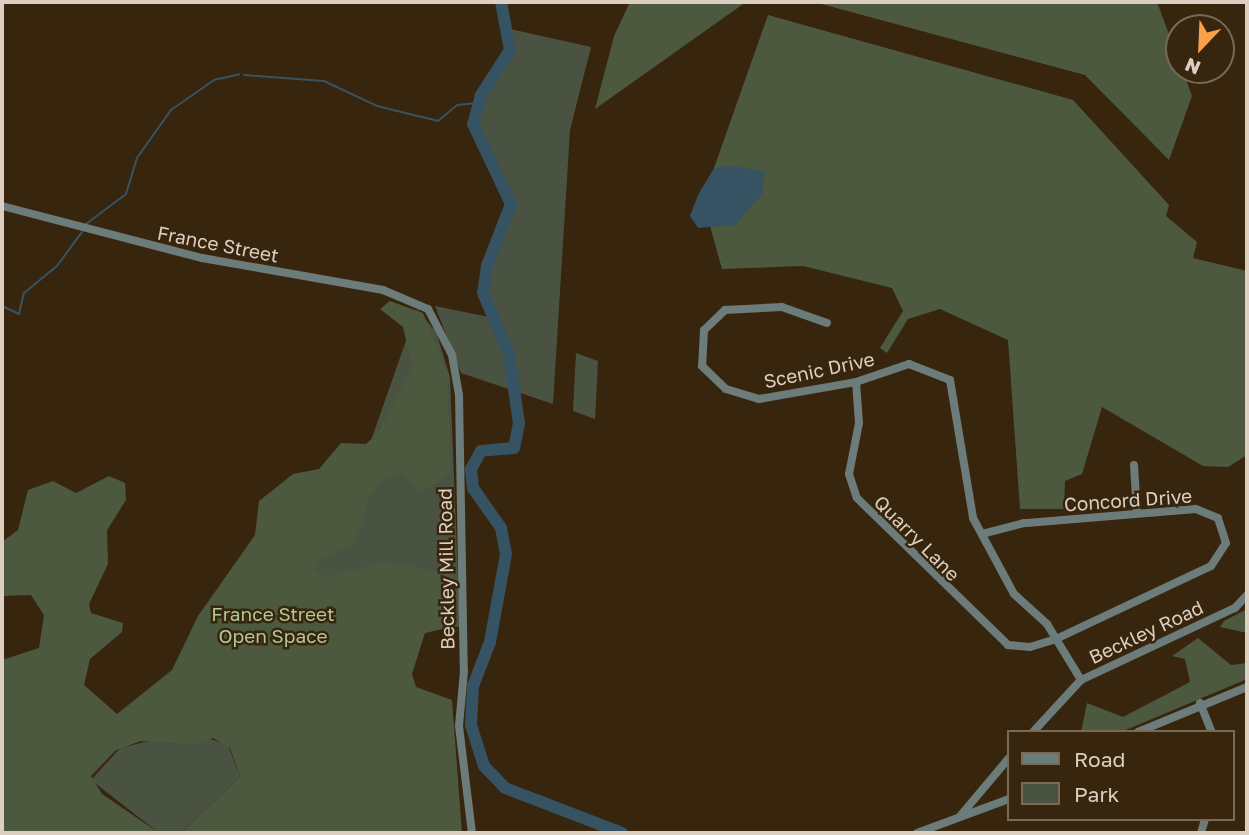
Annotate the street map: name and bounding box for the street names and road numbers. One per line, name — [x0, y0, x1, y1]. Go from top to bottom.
street label: France Street — [155, 221, 281, 267]
street label: Scenic Drive — [762, 347, 876, 393]
street label: Concord Drive — [1063, 484, 1193, 516]
street label: Beckley Mill Road — [433, 488, 459, 650]
street label: Quarry Lane — [870, 491, 964, 585]
street label: Beckley Road — [1085, 596, 1207, 668]

